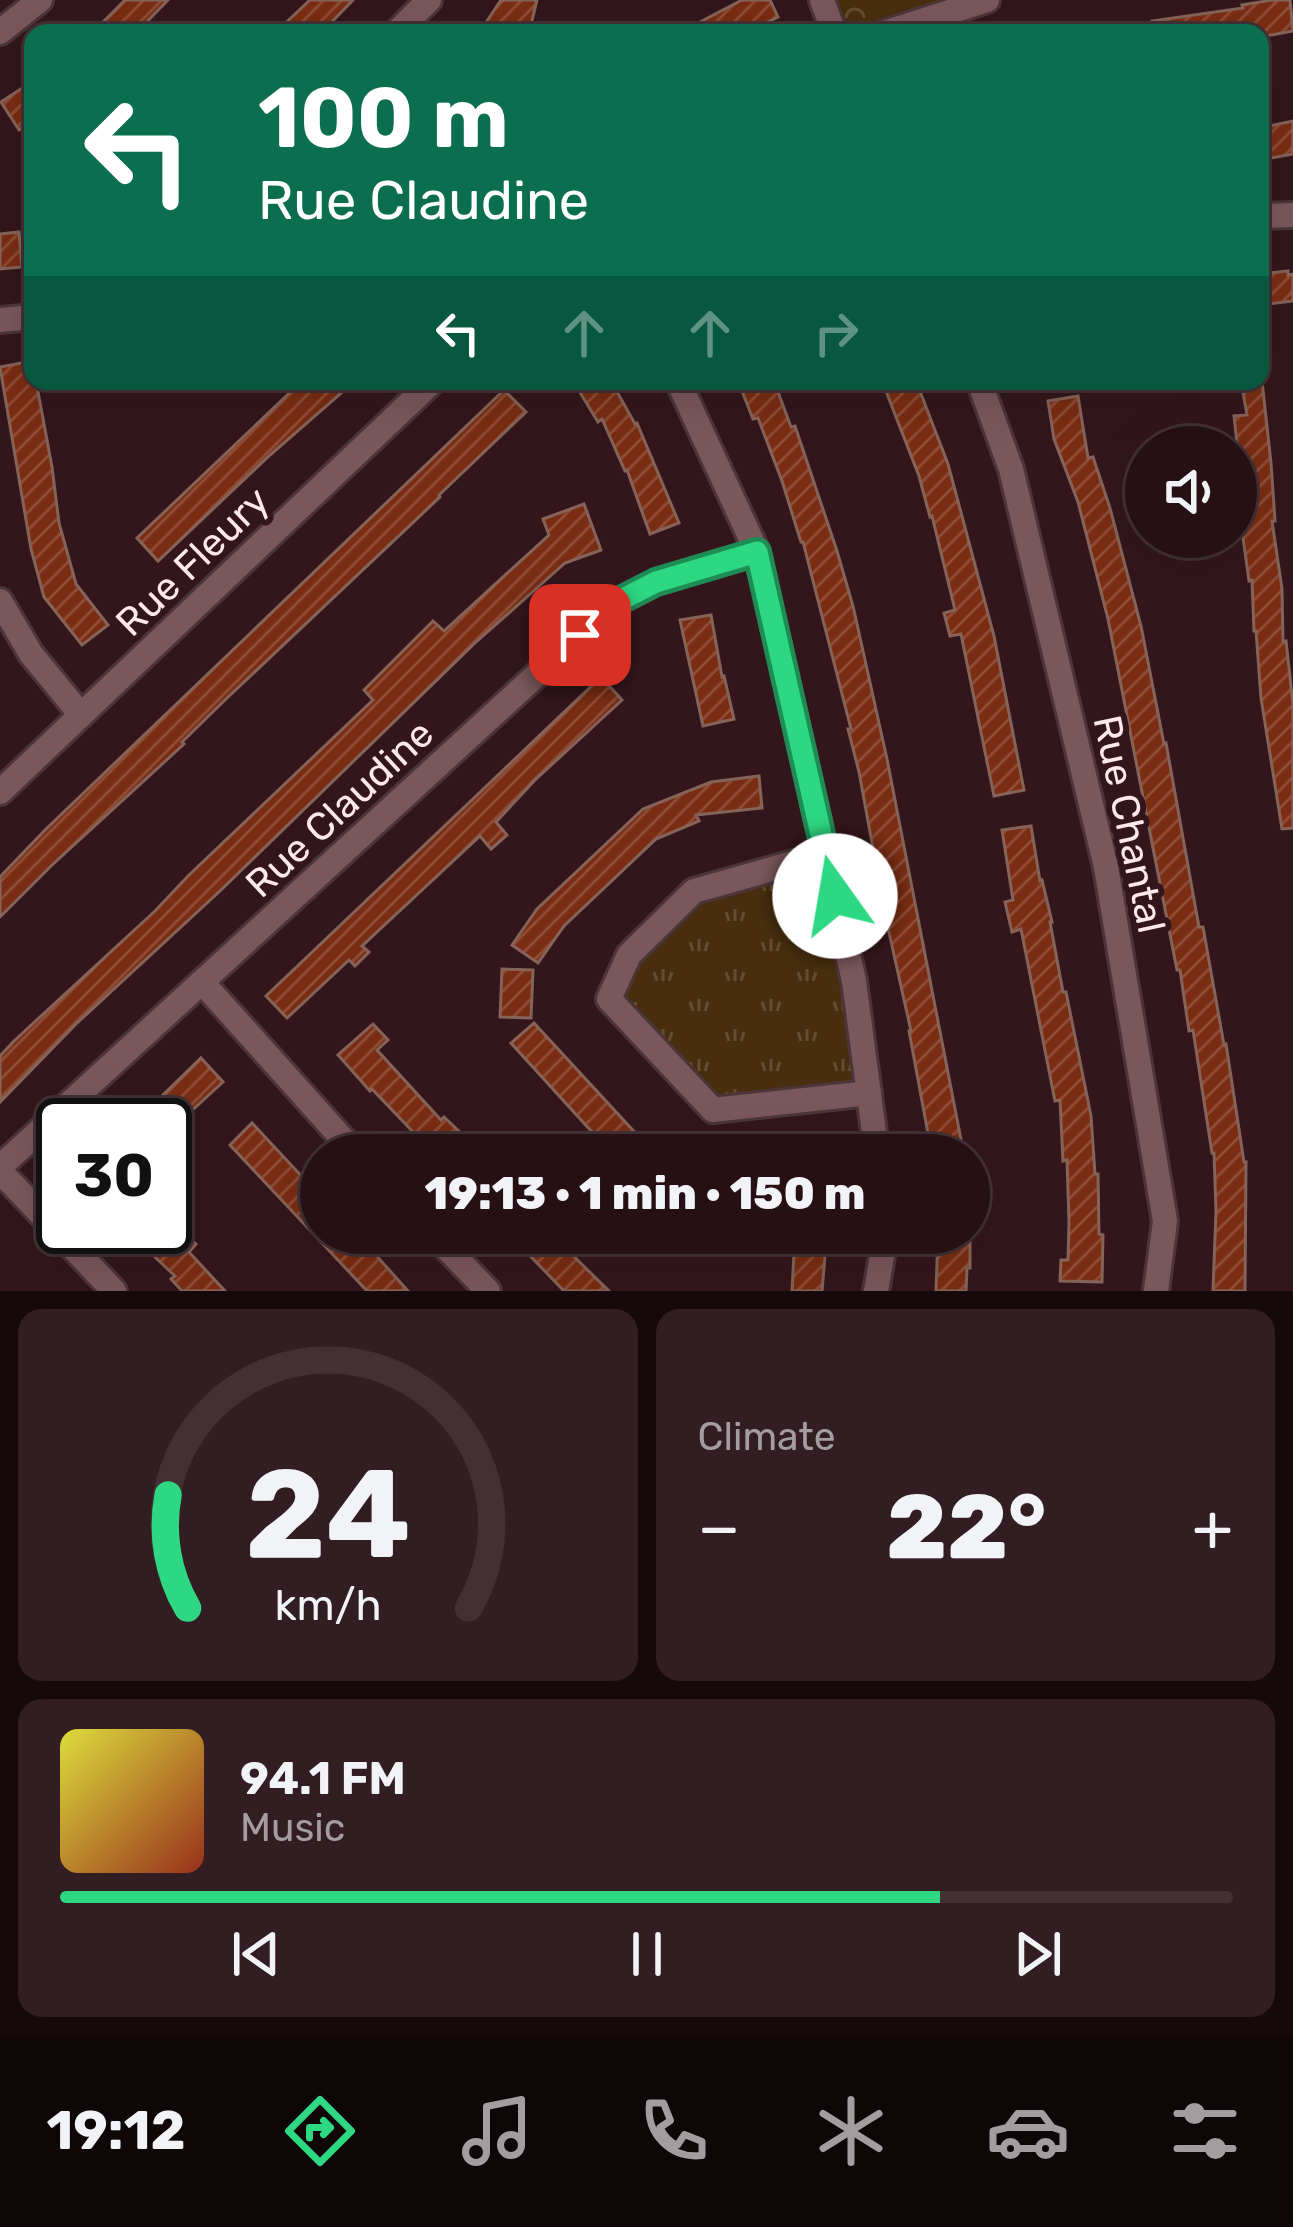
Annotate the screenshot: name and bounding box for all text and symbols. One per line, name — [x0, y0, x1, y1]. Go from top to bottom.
text: 100 m — [258, 68, 509, 168]
icon: left — [60, 72, 216, 228]
text: Rue Claudine — [258, 169, 589, 233]
icon: left — [425, 300, 491, 366]
icon: ahead — [551, 300, 617, 366]
icon: ahead — [677, 300, 743, 366]
icon: right — [803, 300, 869, 366]
map controls — [1125, 426, 1257, 558]
button: sound — [1125, 426, 1257, 558]
street label: Rue Fleury — [107, 478, 279, 646]
pin — [529, 584, 631, 686]
icon: arrive — [547, 602, 613, 668]
street label: Rue Claudine — [237, 710, 443, 907]
street label: Rue Chantal — [1084, 711, 1175, 937]
position arrow — [772, 833, 898, 959]
speed limit sign: 30 — [36, 1098, 192, 1254]
text: 19:13 · 1 min · 150 m — [424, 1167, 866, 1220]
text: Climate — [698, 1414, 836, 1460]
text: 24 — [245, 1440, 411, 1588]
text: 22° — [886, 1474, 1046, 1581]
text: − — [698, 1488, 740, 1567]
text: + — [1192, 1488, 1233, 1567]
text: km/h — [274, 1580, 381, 1631]
text: 94.1 FM — [240, 1752, 406, 1805]
text: Music — [240, 1805, 345, 1851]
icon: previous — [223, 1921, 289, 1987]
icon: pause — [614, 1921, 680, 1987]
icon: next — [1005, 1921, 1071, 1987]
icon: directions — [278, 2089, 362, 2173]
icon: music — [455, 2089, 539, 2173]
icon: phone — [632, 2089, 716, 2173]
icon: climate — [809, 2089, 893, 2173]
icon: car — [986, 2089, 1070, 2173]
icon: filters — [1163, 2089, 1247, 2173]
text: 19:12 — [46, 2099, 186, 2163]

